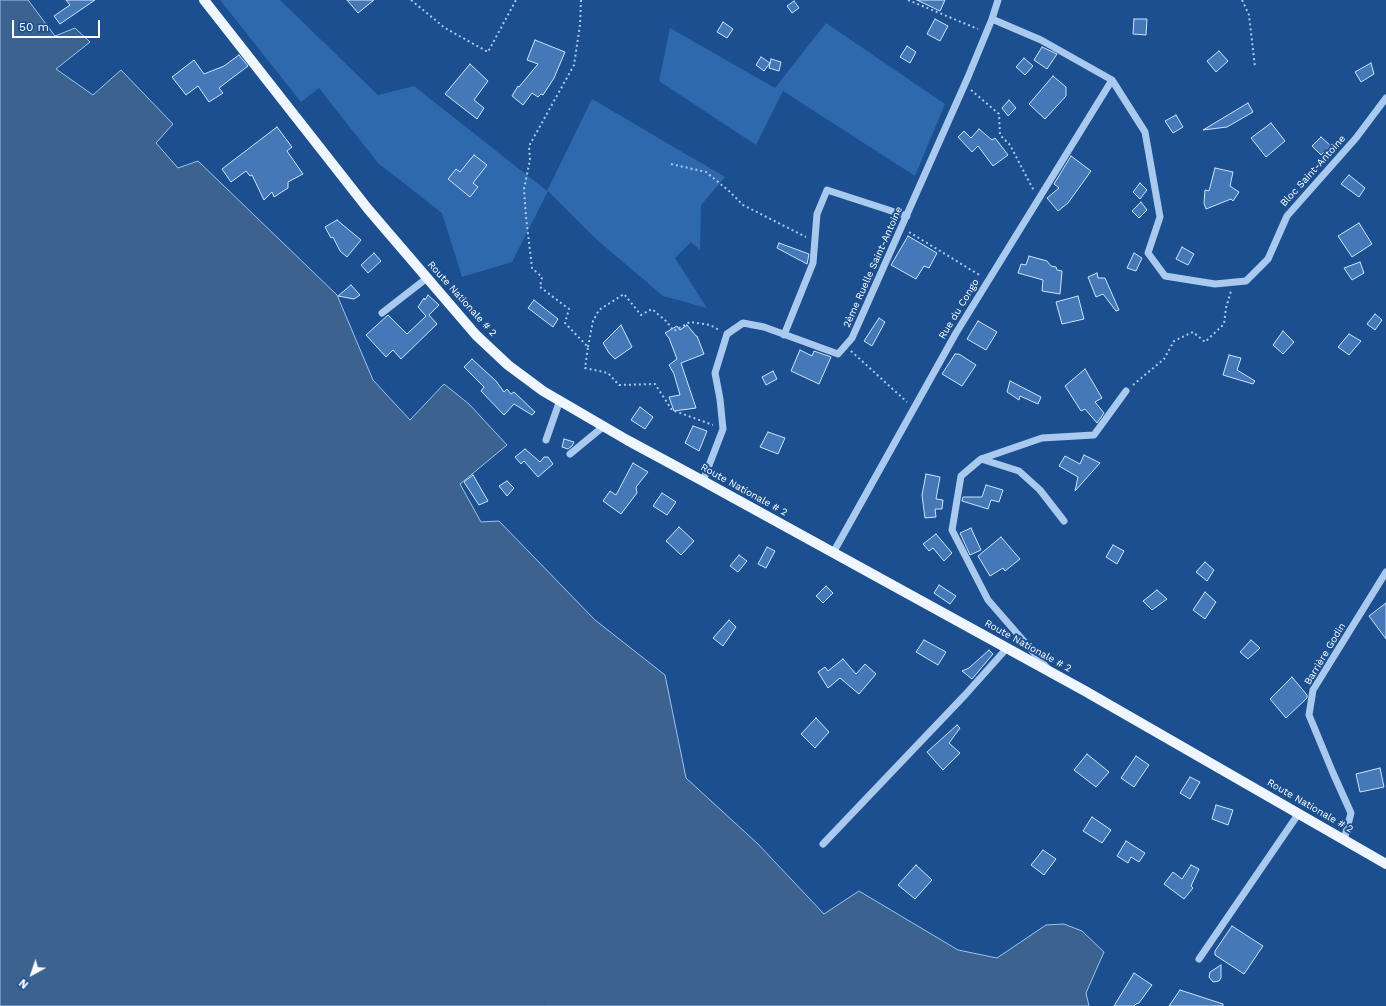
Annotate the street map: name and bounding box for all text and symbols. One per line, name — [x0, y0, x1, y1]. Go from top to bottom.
scale bar — [14, 12, 102, 38]
text: 50 m — [19, 20, 49, 34]
street label: Bloc Saint-Antoine — [1278, 133, 1348, 209]
street label: 2ème Ruelle Saint-Antoine — [841, 205, 905, 329]
street label: Route Nationale # 2 — [425, 259, 499, 339]
street label: Rue du Congo — [936, 277, 982, 341]
street label: Route Nationale # 2 — [699, 461, 789, 519]
street label: Route Nationale # 2 — [983, 617, 1073, 675]
street label: Barrière Godin — [1302, 621, 1348, 687]
street label: Route Nationale # 2 — [1265, 776, 1355, 836]
north arrow — [12, 954, 52, 994]
text: N — [17, 976, 31, 991]

